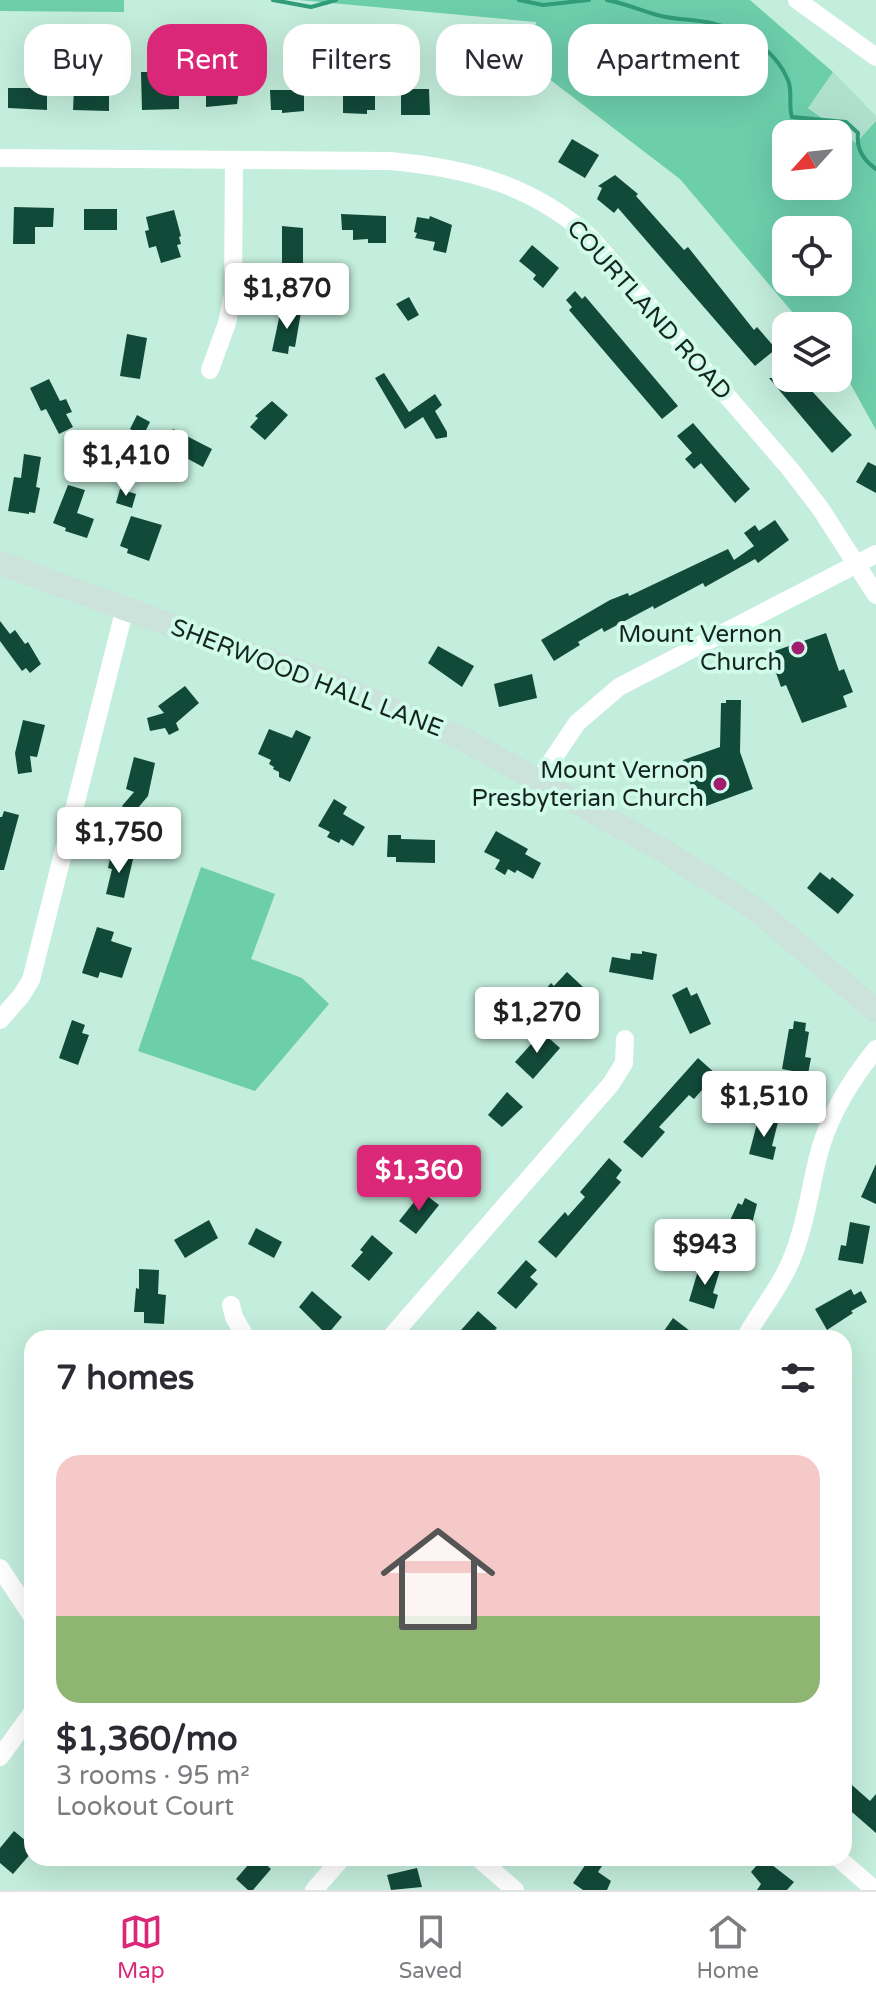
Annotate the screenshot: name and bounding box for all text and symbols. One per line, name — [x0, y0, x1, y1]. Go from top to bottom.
chip: Buy — [24, 24, 131, 96]
chip: Rent — [147, 24, 267, 96]
chip: Filters — [283, 24, 420, 96]
chip: New — [436, 24, 552, 96]
chip: Apartment — [568, 24, 768, 96]
north arrow — [772, 120, 852, 200]
map controls — [772, 120, 852, 392]
street label: COURTLAND ROAD — [560, 214, 738, 406]
button: locate — [772, 216, 852, 296]
pin: $1,870 — [222, 263, 352, 331]
text: $1,870 — [243, 273, 331, 304]
button: layers — [772, 312, 852, 392]
pin: $1,410 — [61, 430, 191, 498]
text: $1,410 — [82, 440, 170, 471]
street label: SHERWOOD HALL LANE — [167, 613, 447, 743]
place label: Mount Vernon Church — [618, 620, 782, 677]
marker: Mount Vernon Church — [789, 639, 807, 657]
place label: Mount Vernon Presbyterian Church — [472, 756, 704, 813]
marker: Mount Vernon Presbyterian Church — [711, 775, 729, 793]
pin: $1,750 — [54, 807, 184, 875]
text: $1,750 — [75, 817, 163, 848]
pin: $1,270 — [472, 987, 602, 1055]
text: $1,270 — [493, 997, 581, 1028]
pin: $1,510 — [699, 1071, 829, 1139]
text: $1,510 — [720, 1081, 808, 1112]
pin: $1,360 — [354, 1145, 484, 1213]
text: $1,360 — [375, 1155, 463, 1186]
pin: $943 — [658, 1219, 752, 1287]
text: $943 — [672, 1229, 738, 1260]
icon: filters — [776, 1356, 820, 1400]
text: 7 homes — [56, 1358, 194, 1399]
icon: home — [366, 1507, 510, 1651]
text: $1,360/mo — [56, 1719, 238, 1760]
text: 3 rooms · 95 m² — [56, 1760, 250, 1791]
text: Lookout Court — [56, 1791, 234, 1822]
tab: Map — [117, 1910, 165, 1984]
tab: Saved — [399, 1910, 462, 1984]
tab: Home — [697, 1910, 759, 1984]

